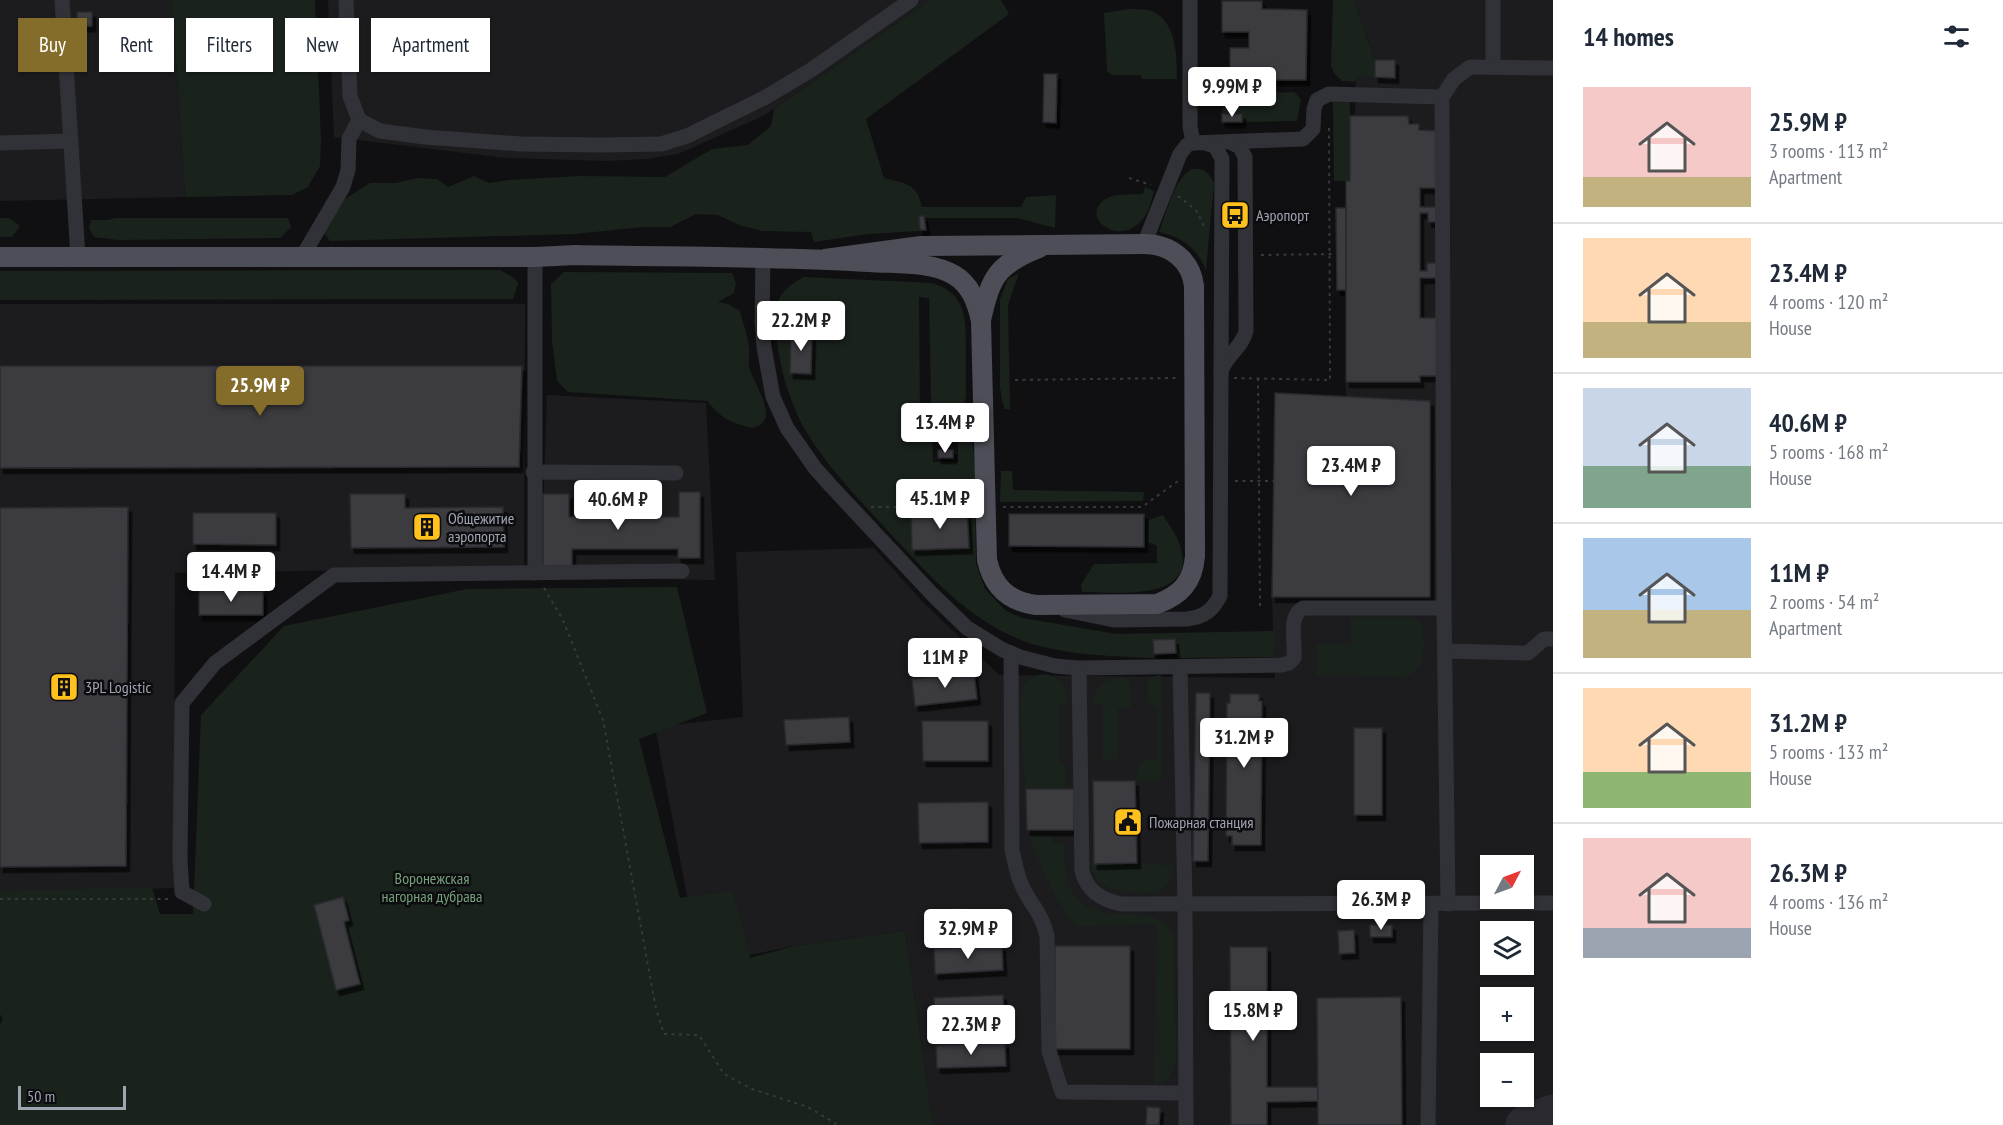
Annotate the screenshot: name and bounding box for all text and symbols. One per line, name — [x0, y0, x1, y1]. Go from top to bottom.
chip: Buy — [18, 18, 87, 72]
chip: Rent — [99, 18, 174, 72]
chip: Filters — [186, 18, 273, 72]
chip: New — [285, 18, 359, 72]
chip: Apartment — [371, 18, 490, 72]
text: 14 homes — [1583, 20, 1674, 53]
icon: filters — [1940, 20, 1973, 53]
pin: 9.99M ₽ — [1177, 67, 1287, 118]
text: 9.99M ₽ — [1202, 73, 1262, 99]
text: 25.9M ₽ — [1769, 105, 1847, 138]
icon: home — [1631, 111, 1703, 183]
text: 3 rooms · 113 m² — [1769, 138, 1888, 164]
text: Apartment — [1769, 164, 1842, 190]
bus stop icon: Аэропорт — [1219, 199, 1251, 231]
place label: Аэропорт — [1256, 205, 1310, 225]
text: 23.4M ₽ — [1769, 256, 1847, 289]
icon: home — [1631, 262, 1703, 334]
text: 4 rooms · 120 m² — [1769, 289, 1888, 315]
pin: 22.2M ₽ — [746, 301, 856, 352]
text: 22.2M ₽ — [771, 307, 831, 333]
text: House — [1769, 315, 1812, 341]
pin: 25.9M ₽ — [205, 366, 315, 417]
text: 25.9M ₽ — [230, 372, 290, 398]
pin: 13.4M ₽ — [890, 403, 1000, 454]
text: 40.6M ₽ — [1769, 406, 1847, 439]
text: 13.4M ₽ — [915, 409, 975, 435]
icon: home — [1631, 412, 1703, 484]
text: 5 rooms · 168 m² — [1769, 439, 1888, 465]
pin: 23.4M ₽ — [1296, 446, 1406, 497]
text: 23.4M ₽ — [1321, 452, 1381, 478]
text: House — [1769, 465, 1812, 491]
pin: 45.1M ₽ — [885, 479, 995, 530]
pin: 40.6M ₽ — [563, 480, 673, 531]
text: 45.1M ₽ — [910, 485, 970, 511]
text: 40.6M ₽ — [588, 486, 648, 512]
place label: Общежитие аэропорта — [448, 508, 514, 546]
building icon: Общежитие аэропорта — [411, 511, 443, 543]
pin: 14.4M ₽ — [176, 552, 286, 603]
text: 11M ₽ — [1769, 556, 1829, 589]
text: 14.4M ₽ — [201, 558, 261, 584]
icon: home — [1631, 562, 1703, 634]
text: 2 rooms · 54 m² — [1769, 589, 1879, 615]
text: Apartment — [1769, 615, 1842, 641]
pin: 11M ₽ — [903, 638, 987, 689]
text: 11M ₽ — [922, 644, 968, 670]
building icon: 3PL Logistic — [48, 671, 80, 703]
place label: 3PL Logistic — [85, 677, 151, 697]
text: 31.2M ₽ — [1769, 706, 1847, 739]
icon: home — [1631, 712, 1703, 784]
pin: 31.2M ₽ — [1189, 718, 1299, 769]
text: 31.2M ₽ — [1214, 724, 1274, 750]
text: 5 rooms · 133 m² — [1769, 739, 1888, 765]
text: House — [1769, 765, 1812, 791]
public building icon: Пожарная станция — [1112, 806, 1144, 838]
place label: Пожарная станция — [1149, 812, 1253, 832]
north arrow — [1480, 855, 1534, 909]
map controls — [1480, 855, 1534, 1107]
text: 26.3M ₽ — [1769, 856, 1847, 889]
icon: home — [1631, 862, 1703, 934]
park label: Воронежская нагорная дубрава — [382, 868, 482, 906]
pin: 26.3M ₽ — [1326, 880, 1436, 931]
text: 26.3M ₽ — [1351, 886, 1411, 912]
text: 4 rooms · 136 m² — [1769, 889, 1888, 915]
pin: 32.9M ₽ — [913, 909, 1023, 960]
text: 32.9M ₽ — [938, 915, 998, 941]
text: House — [1769, 915, 1812, 941]
button: layers — [1480, 921, 1534, 975]
button: + — [1480, 987, 1534, 1041]
pin: 15.8M ₽ — [1198, 991, 1308, 1042]
text: 15.8M ₽ — [1223, 997, 1283, 1023]
pin: 22.3M ₽ — [916, 1005, 1026, 1056]
text: 22.3M ₽ — [941, 1011, 1001, 1037]
button: − — [1480, 1053, 1534, 1107]
scale bar — [18, 1083, 126, 1110]
text: 50 m — [27, 1086, 55, 1106]

